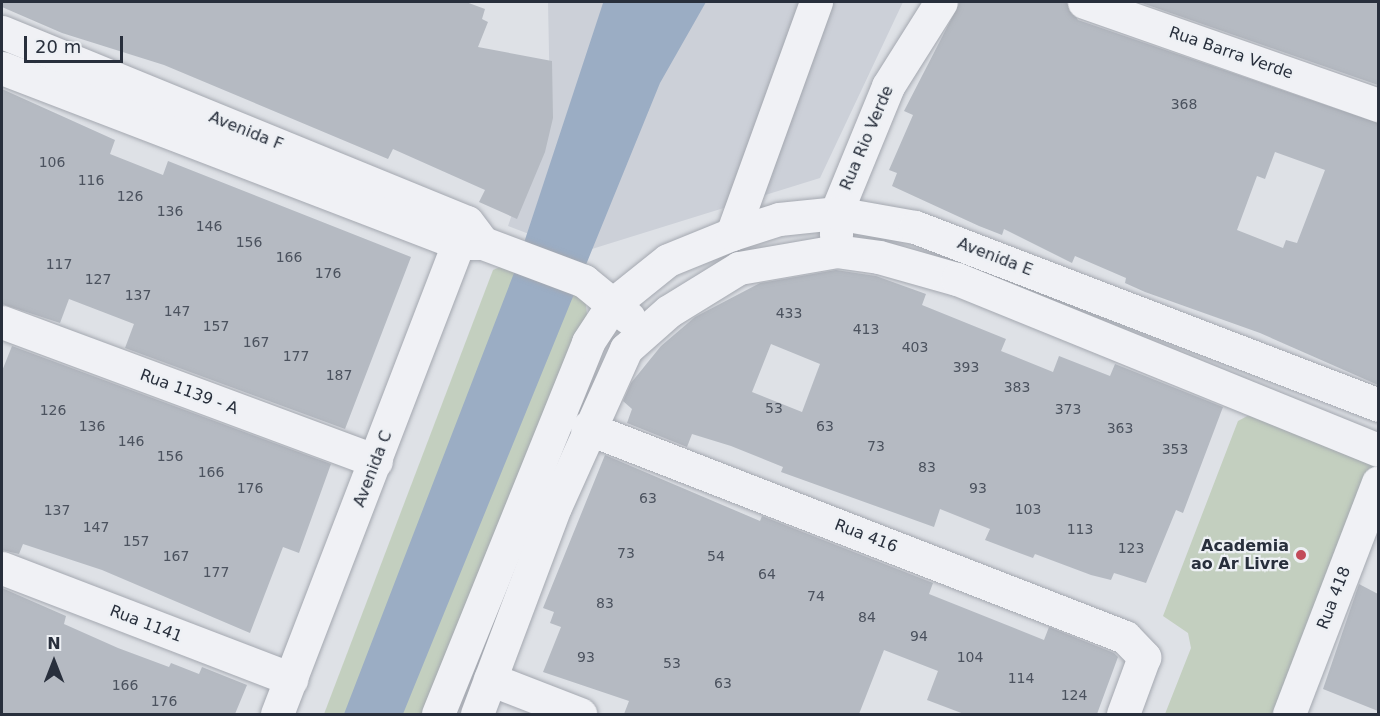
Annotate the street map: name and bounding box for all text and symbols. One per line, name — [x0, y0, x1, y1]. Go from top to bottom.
street label: Rua Barra Verde — [1167, 23, 1295, 83]
scale bar — [27, 24, 126, 62]
text: 20 m — [35, 36, 81, 57]
street label: Rua Rio Verde — [836, 83, 898, 193]
house number: 368 — [1171, 96, 1197, 112]
street label: Avenida F — [206, 107, 286, 155]
house number: 106 — [39, 154, 65, 170]
house number: 116 — [78, 172, 104, 188]
house number: 126 — [117, 188, 143, 204]
house number: 136 — [157, 203, 183, 219]
house number: 146 — [196, 218, 222, 234]
house number: 156 — [236, 234, 262, 250]
street label: Avenida E — [955, 234, 1035, 280]
house number: 166 — [276, 249, 302, 265]
house number: 117 — [46, 256, 72, 272]
house number: 176 — [315, 265, 341, 281]
house number: 127 — [85, 271, 111, 287]
house number: 137 — [125, 287, 151, 303]
house number: 147 — [164, 303, 190, 319]
house number: 433 — [776, 305, 802, 321]
house number: 157 — [203, 318, 229, 334]
house number: 413 — [853, 321, 879, 337]
house number: 167 — [243, 334, 269, 350]
house number: 403 — [902, 339, 928, 355]
house number: 177 — [283, 348, 309, 364]
house number: 393 — [953, 359, 979, 375]
street label: Rua 1139 - A — [137, 365, 241, 419]
house number: 187 — [326, 367, 352, 383]
house number: 383 — [1004, 379, 1030, 395]
house number: 53 — [765, 400, 783, 416]
house number: 373 — [1055, 401, 1081, 417]
house number: 126 — [40, 402, 66, 418]
house number: 136 — [79, 418, 105, 434]
house number: 63 — [816, 418, 834, 434]
house number: 363 — [1107, 420, 1133, 436]
street label: Avenida C — [350, 428, 396, 510]
house number: 146 — [118, 433, 144, 449]
house number: 73 — [867, 438, 885, 454]
house number: 353 — [1162, 441, 1188, 457]
house number: 156 — [157, 448, 183, 464]
house number: 83 — [918, 459, 936, 475]
house number: 166 — [198, 464, 224, 480]
house number: 176 — [237, 480, 263, 496]
house number: 93 — [969, 480, 987, 496]
house number: 63 — [639, 490, 657, 506]
house number: 103 — [1015, 501, 1041, 517]
house number: 137 — [44, 502, 70, 518]
street label: Rua 416 — [832, 515, 900, 557]
house number: 147 — [83, 519, 109, 535]
house number: 113 — [1067, 521, 1093, 537]
house number: 157 — [123, 533, 149, 549]
place label: Academia ao Ar Livre — [1191, 536, 1289, 574]
house number: 123 — [1118, 540, 1144, 556]
house number: 73 — [617, 545, 635, 561]
house number: 167 — [163, 548, 189, 564]
house number: 54 — [707, 548, 725, 564]
marker: Academia ao Ar Livre — [1294, 548, 1308, 562]
house number: 177 — [203, 564, 229, 580]
street label: Rua 418 — [1313, 564, 1355, 632]
house number: 64 — [758, 566, 776, 582]
house number: 74 — [807, 588, 825, 604]
house number: 83 — [596, 595, 614, 611]
street label: Rua 1141 — [107, 601, 185, 647]
house number: 84 — [858, 609, 876, 625]
house number: 94 — [910, 628, 928, 644]
north arrow — [24, 632, 84, 692]
text: N — [47, 634, 61, 653]
house number: 93 — [577, 649, 595, 665]
house number: 104 — [957, 649, 983, 665]
house number: 53 — [663, 655, 681, 671]
house number: 114 — [1008, 670, 1034, 686]
house number: 63 — [714, 675, 732, 691]
house number: 166 — [112, 677, 138, 693]
house number: 124 — [1061, 687, 1087, 703]
house number: 176 — [151, 693, 177, 709]

